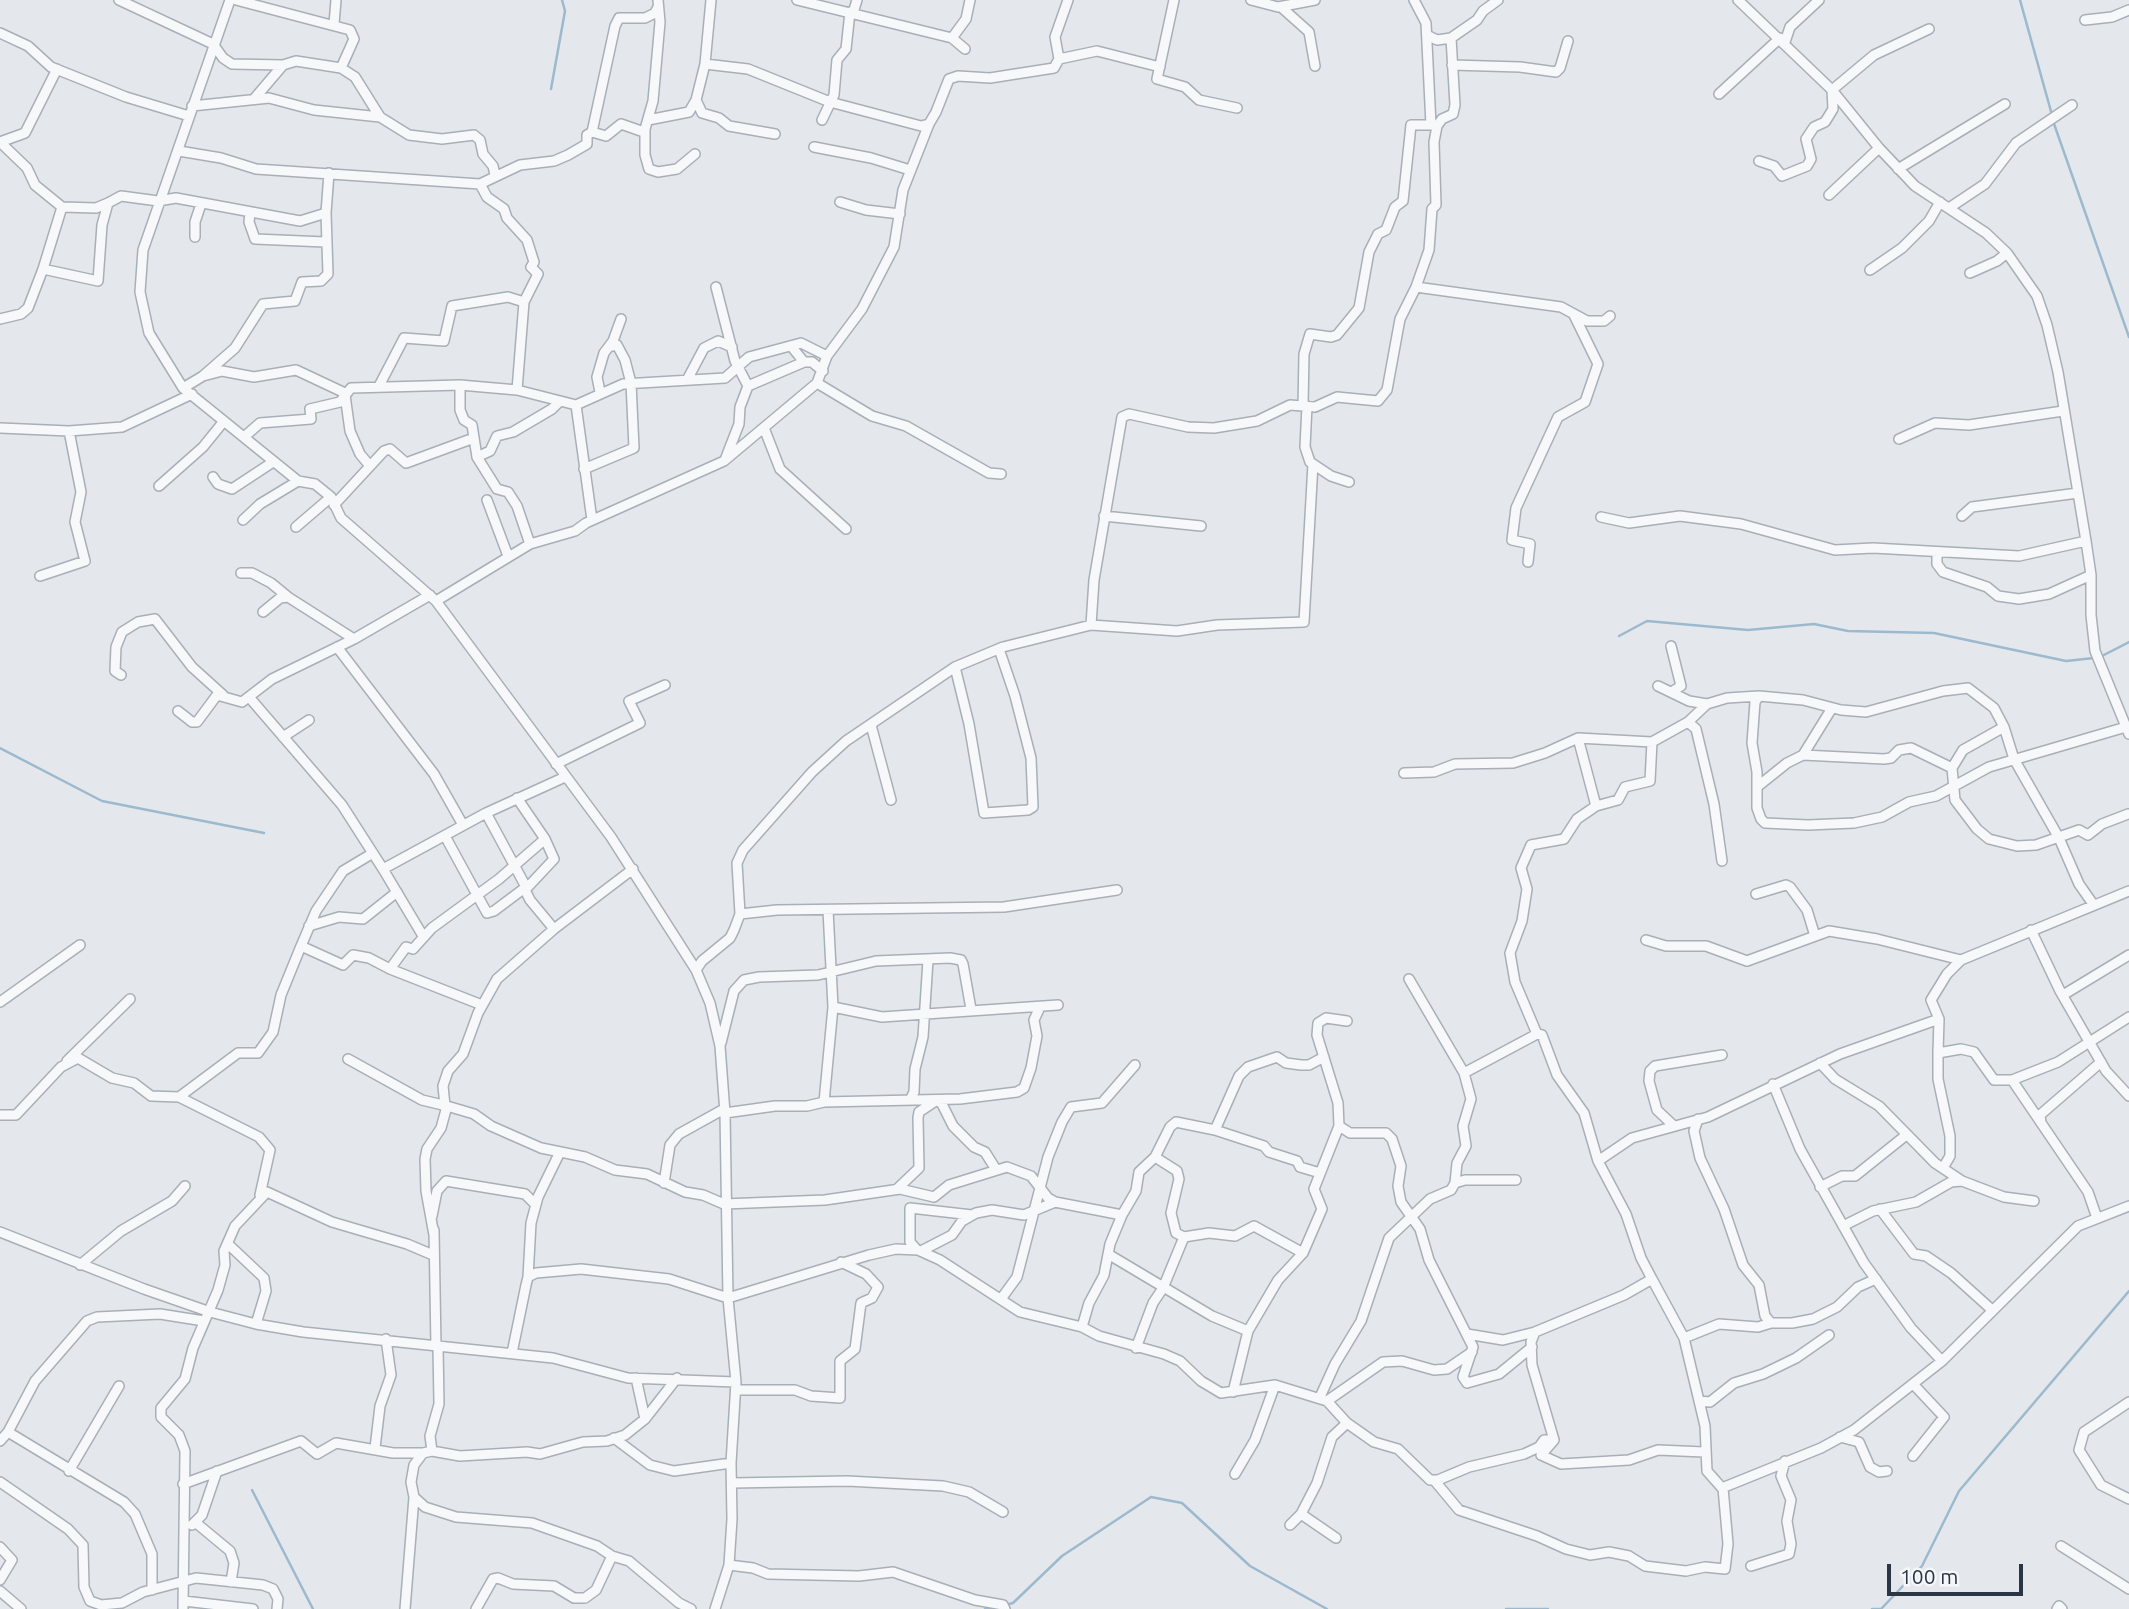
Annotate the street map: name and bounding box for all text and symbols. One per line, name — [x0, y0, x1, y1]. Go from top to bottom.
scale bar — [1891, 1550, 2028, 1594]
text: 100 m — [1900, 1564, 1958, 1588]

